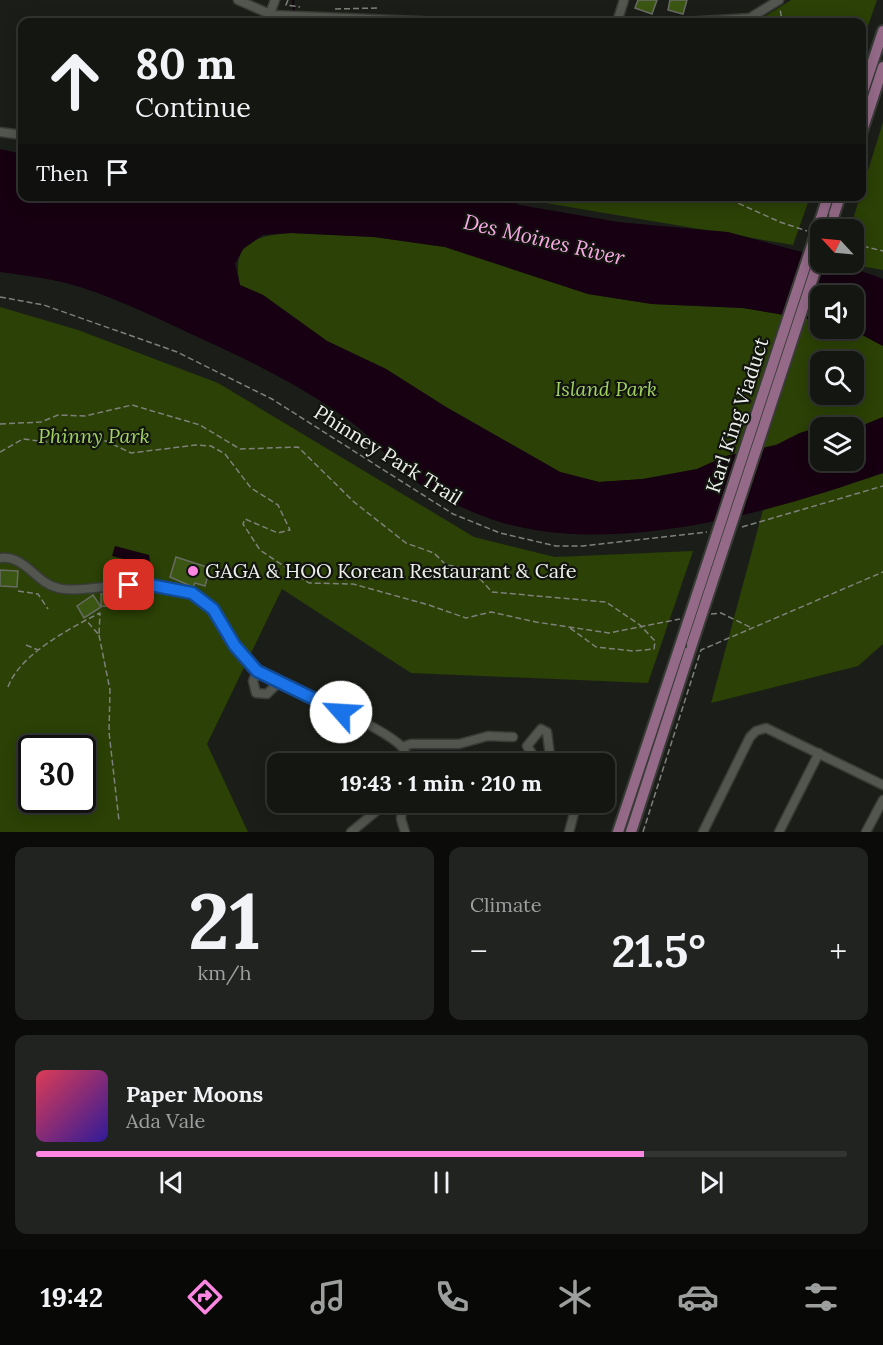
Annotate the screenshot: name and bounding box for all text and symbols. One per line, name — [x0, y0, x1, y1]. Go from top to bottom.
text: 80 m — [135, 37, 235, 91]
icon: ahead — [36, 42, 114, 120]
text: Continue — [135, 90, 251, 124]
icon: arrive — [101, 156, 134, 189]
text: Then — [36, 159, 89, 187]
water label: Des Moines River — [461, 208, 628, 271]
north arrow — [810, 219, 864, 273]
map controls — [810, 219, 864, 471]
button: sound — [810, 285, 864, 339]
street label: Karl King Viaduct — [700, 334, 774, 496]
button: search — [810, 351, 864, 405]
park label: Island Park — [555, 376, 657, 401]
street label: Phinney Park Trail — [310, 399, 467, 510]
button: layers — [810, 417, 864, 471]
park label: Phinny Park — [38, 423, 150, 448]
place label: GAGA & HOO Korean Restaurant & Cafe — [205, 558, 577, 583]
pin — [103, 559, 154, 610]
marker: GAGA & HOO Korean Restaurant & Cafe — [186, 564, 200, 578]
icon: arrive — [112, 568, 145, 601]
position arrow — [309, 680, 373, 744]
speed limit sign: 30 — [18, 735, 96, 813]
text: 19:43 · 1 min · 210 m — [340, 769, 542, 797]
text: 21 — [188, 871, 261, 970]
text: Climate — [470, 892, 542, 917]
text: 21.5° — [611, 922, 706, 979]
text: − — [470, 930, 488, 972]
text: + — [829, 930, 847, 972]
text: km/h — [197, 960, 252, 985]
text: Paper Moons — [126, 1080, 263, 1108]
text: Ada Vale — [126, 1108, 205, 1133]
icon: previous — [155, 1166, 188, 1199]
icon: pause — [425, 1166, 458, 1199]
icon: next — [695, 1166, 728, 1199]
icon: directions — [184, 1276, 226, 1318]
icon: music — [307, 1276, 349, 1318]
icon: phone — [431, 1276, 473, 1318]
icon: climate — [554, 1276, 596, 1318]
icon: car — [677, 1276, 719, 1318]
icon: filters — [800, 1276, 842, 1318]
text: 19:42 — [41, 1280, 103, 1314]

